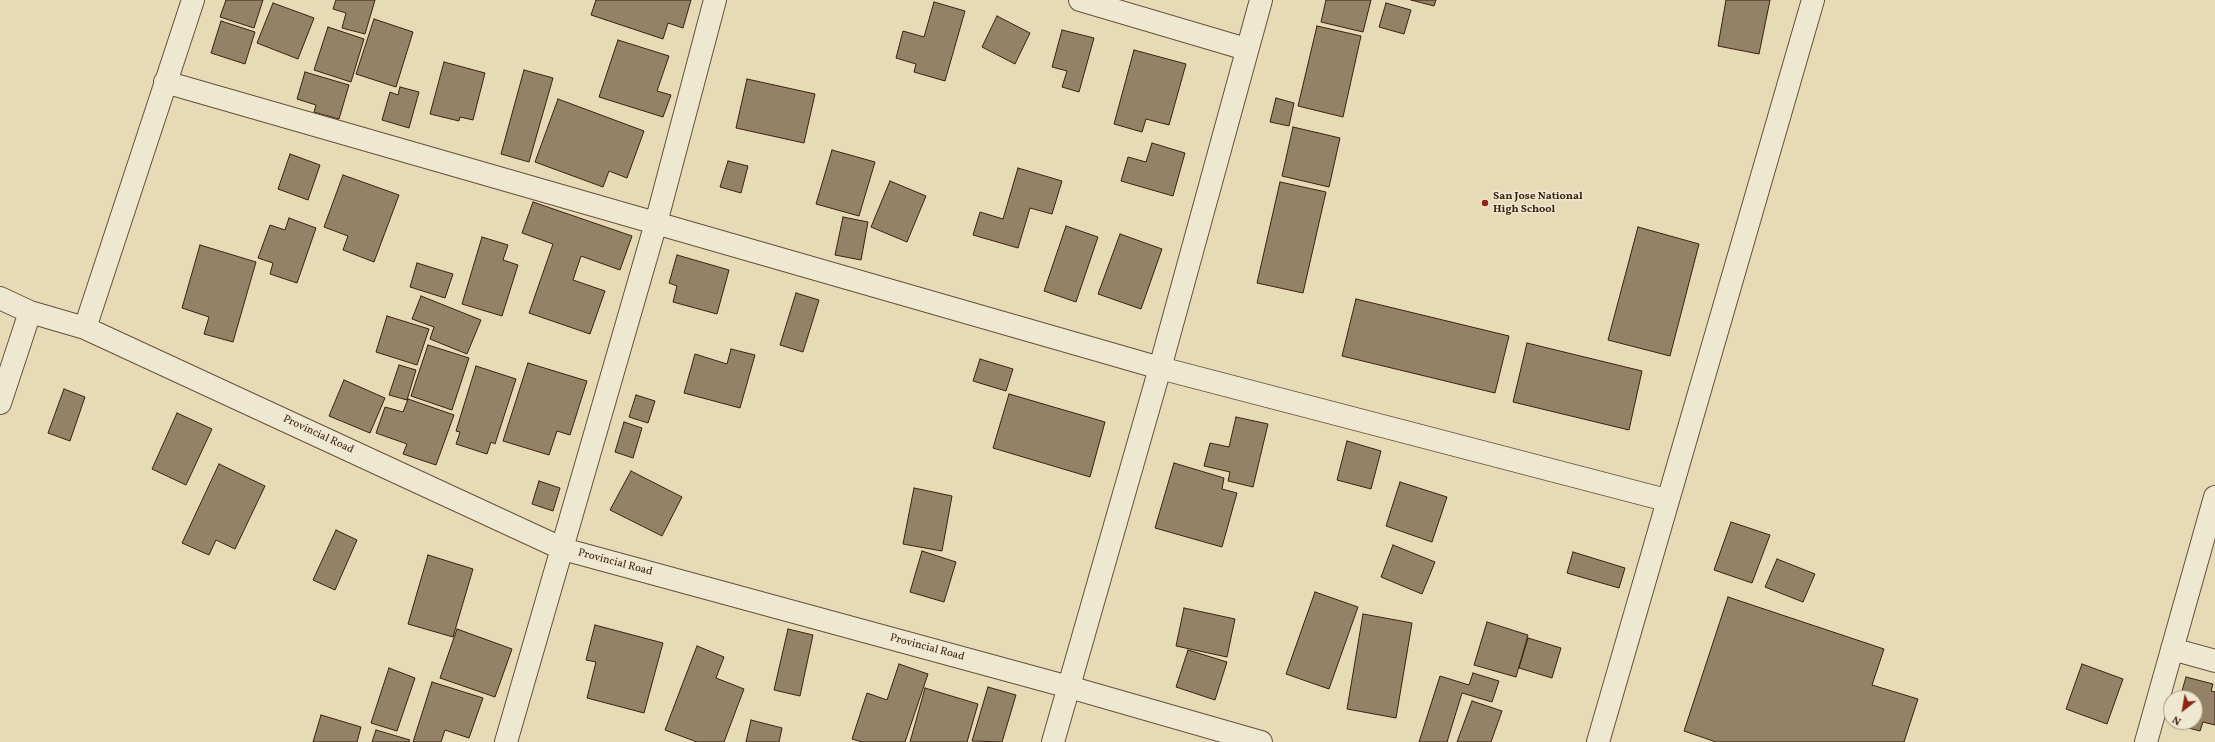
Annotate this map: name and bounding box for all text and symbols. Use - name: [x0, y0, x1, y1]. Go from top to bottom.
- place label: San Jose National High School: [1493, 190, 1583, 216]
- marker: San Jose National High School: [1480, 198, 1490, 208]
- street label: Provincial Road: [281, 413, 355, 457]
- street label: Provincial Road: [576, 547, 654, 579]
- street label: Provincial Road: [888, 632, 966, 664]
- north arrow: [2163, 690, 2203, 730]
- text: N: [2170, 711, 2184, 728]

